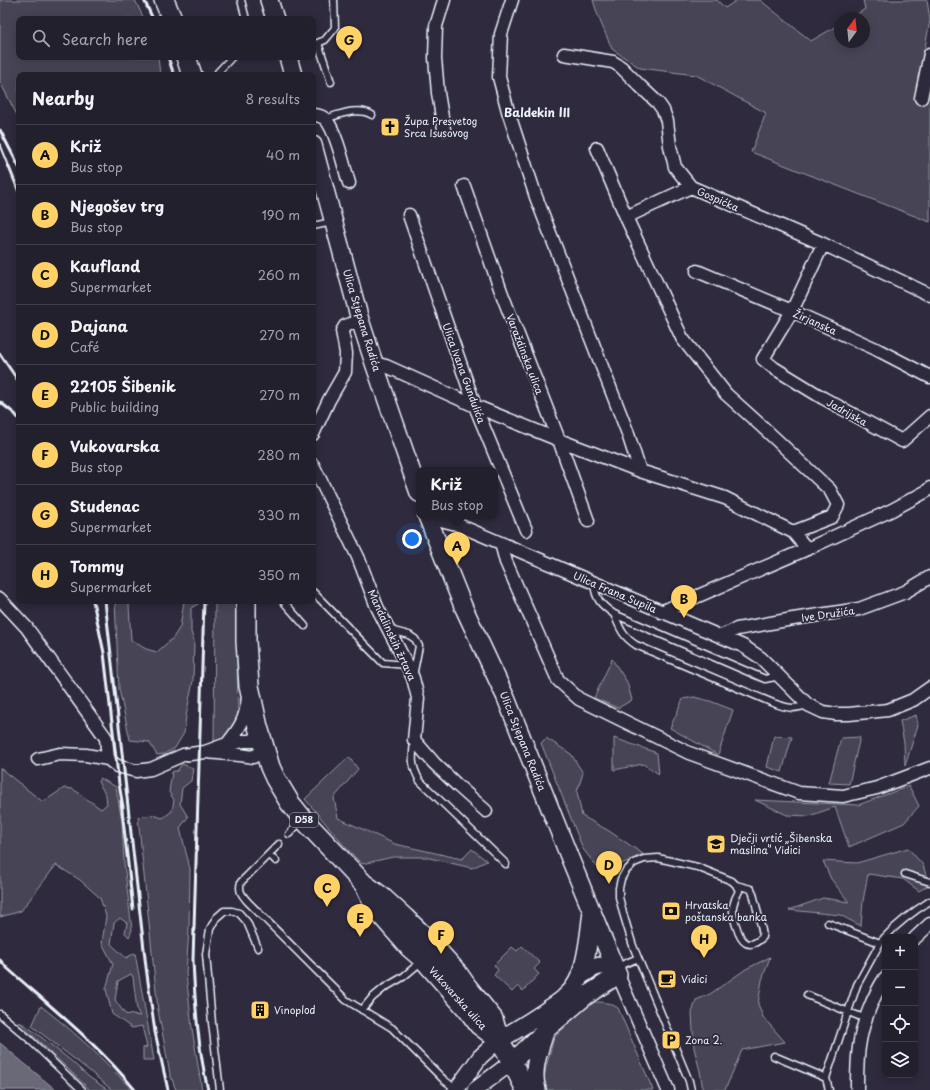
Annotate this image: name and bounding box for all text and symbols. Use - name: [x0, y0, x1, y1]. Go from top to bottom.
- north arrow: [834, 12, 870, 48]
- search box: [16, 16, 316, 60]
- pin: G: [336, 26, 362, 59]
- icon: search: [30, 27, 52, 49]
- text: Search here: [62, 27, 148, 50]
- text: Nearby: [32, 85, 94, 111]
- text: 8 results: [246, 89, 300, 108]
- district label: Baldekin III: [504, 103, 570, 121]
- place label: Župa Presvetog Srca Isusovog: [404, 113, 477, 140]
- church icon: Župa Presvetog Srca Isusovog: [379, 116, 401, 138]
- text: Križ: [70, 134, 102, 157]
- text: A: [40, 145, 50, 164]
- text: 40 m: [266, 145, 300, 164]
- text: Bus stop: [70, 157, 123, 176]
- street label: Gospićka: [695, 183, 742, 215]
- text: Njegošev trg: [70, 194, 164, 217]
- text: B: [41, 205, 49, 224]
- text: 190 m: [261, 205, 300, 224]
- text: Bus stop: [70, 217, 123, 236]
- text: Kaufland: [70, 254, 140, 277]
- text: C: [40, 265, 50, 284]
- text: 260 m: [258, 265, 300, 284]
- street label: Ulica Stjepana Radića: [340, 267, 385, 373]
- text: Supermarket: [70, 277, 152, 296]
- street label: Žirjanska: [791, 305, 840, 338]
- street label: Varaždinska ulica: [503, 311, 548, 397]
- text: Dajana: [70, 314, 128, 337]
- street label: Ulica Ivana Gundulića: [439, 320, 490, 426]
- text: D: [40, 325, 50, 344]
- text: 270 m: [259, 325, 300, 344]
- text: Café: [70, 337, 99, 356]
- text: 22105 Šibenik: [70, 374, 176, 397]
- text: E: [41, 385, 49, 404]
- text: 270 m: [259, 385, 300, 404]
- street label: Jadrijska: [824, 394, 871, 429]
- text: Public building: [70, 397, 159, 416]
- text: Vukovarska: [70, 434, 160, 457]
- text: F: [41, 445, 49, 464]
- text: 280 m: [258, 445, 300, 464]
- text: Bus stop: [70, 457, 123, 476]
- popup: [416, 467, 498, 519]
- text: Križ: [431, 472, 462, 495]
- text: Studenac: [70, 494, 140, 517]
- text: Bus stop: [431, 495, 483, 514]
- text: G: [40, 505, 50, 524]
- text: 330 m: [257, 505, 300, 524]
- text: Supermarket: [70, 517, 152, 536]
- your location: [402, 529, 422, 549]
- pin: A: [444, 532, 470, 565]
- text: Tommy: [70, 554, 124, 577]
- text: H: [40, 565, 50, 584]
- text: 350 m: [258, 565, 300, 584]
- street label: Ulica Frana Supila: [571, 567, 660, 616]
- text: Supermarket: [70, 577, 152, 596]
- pin: B: [671, 585, 697, 618]
- street label: Mandalinskih žrtava: [365, 587, 421, 684]
- street label: Ive Družića: [800, 602, 856, 625]
- street label: Ulica Stjepana Radića: [497, 689, 550, 793]
- road number: D58: [290, 813, 318, 827]
- place label: Dječji vrtić „Šibenska maslina” Vidici: [730, 830, 833, 857]
- school or university icon: Dječji vrtić „Šibenska maslina” Vidici: [705, 833, 727, 855]
- pin: D: [596, 851, 622, 884]
- pin: C: [314, 874, 340, 907]
- place label: Hrvatska poštanska banka: [685, 897, 768, 924]
- bank icon: Hrvatska poštanska banka: [660, 900, 682, 922]
- pin: E: [347, 904, 373, 937]
- pin: F: [428, 921, 454, 954]
- pin: H: [691, 925, 717, 958]
- map controls: [882, 934, 918, 1078]
- button: +: [882, 934, 918, 970]
- street label: Vukovarska ulica: [426, 963, 491, 1033]
- cafe icon: Vidici: [656, 968, 678, 990]
- button: −: [882, 970, 918, 1006]
- place label: Vidici: [681, 971, 707, 986]
- building icon: Vinoplod: [249, 999, 271, 1021]
- place label: Vinoplod: [274, 1002, 315, 1017]
- button: locate: [882, 1006, 918, 1042]
- parking icon: Zona 2.: [660, 1029, 682, 1051]
- place label: Zona 2.: [685, 1032, 722, 1047]
- button: layers: [882, 1042, 918, 1078]

